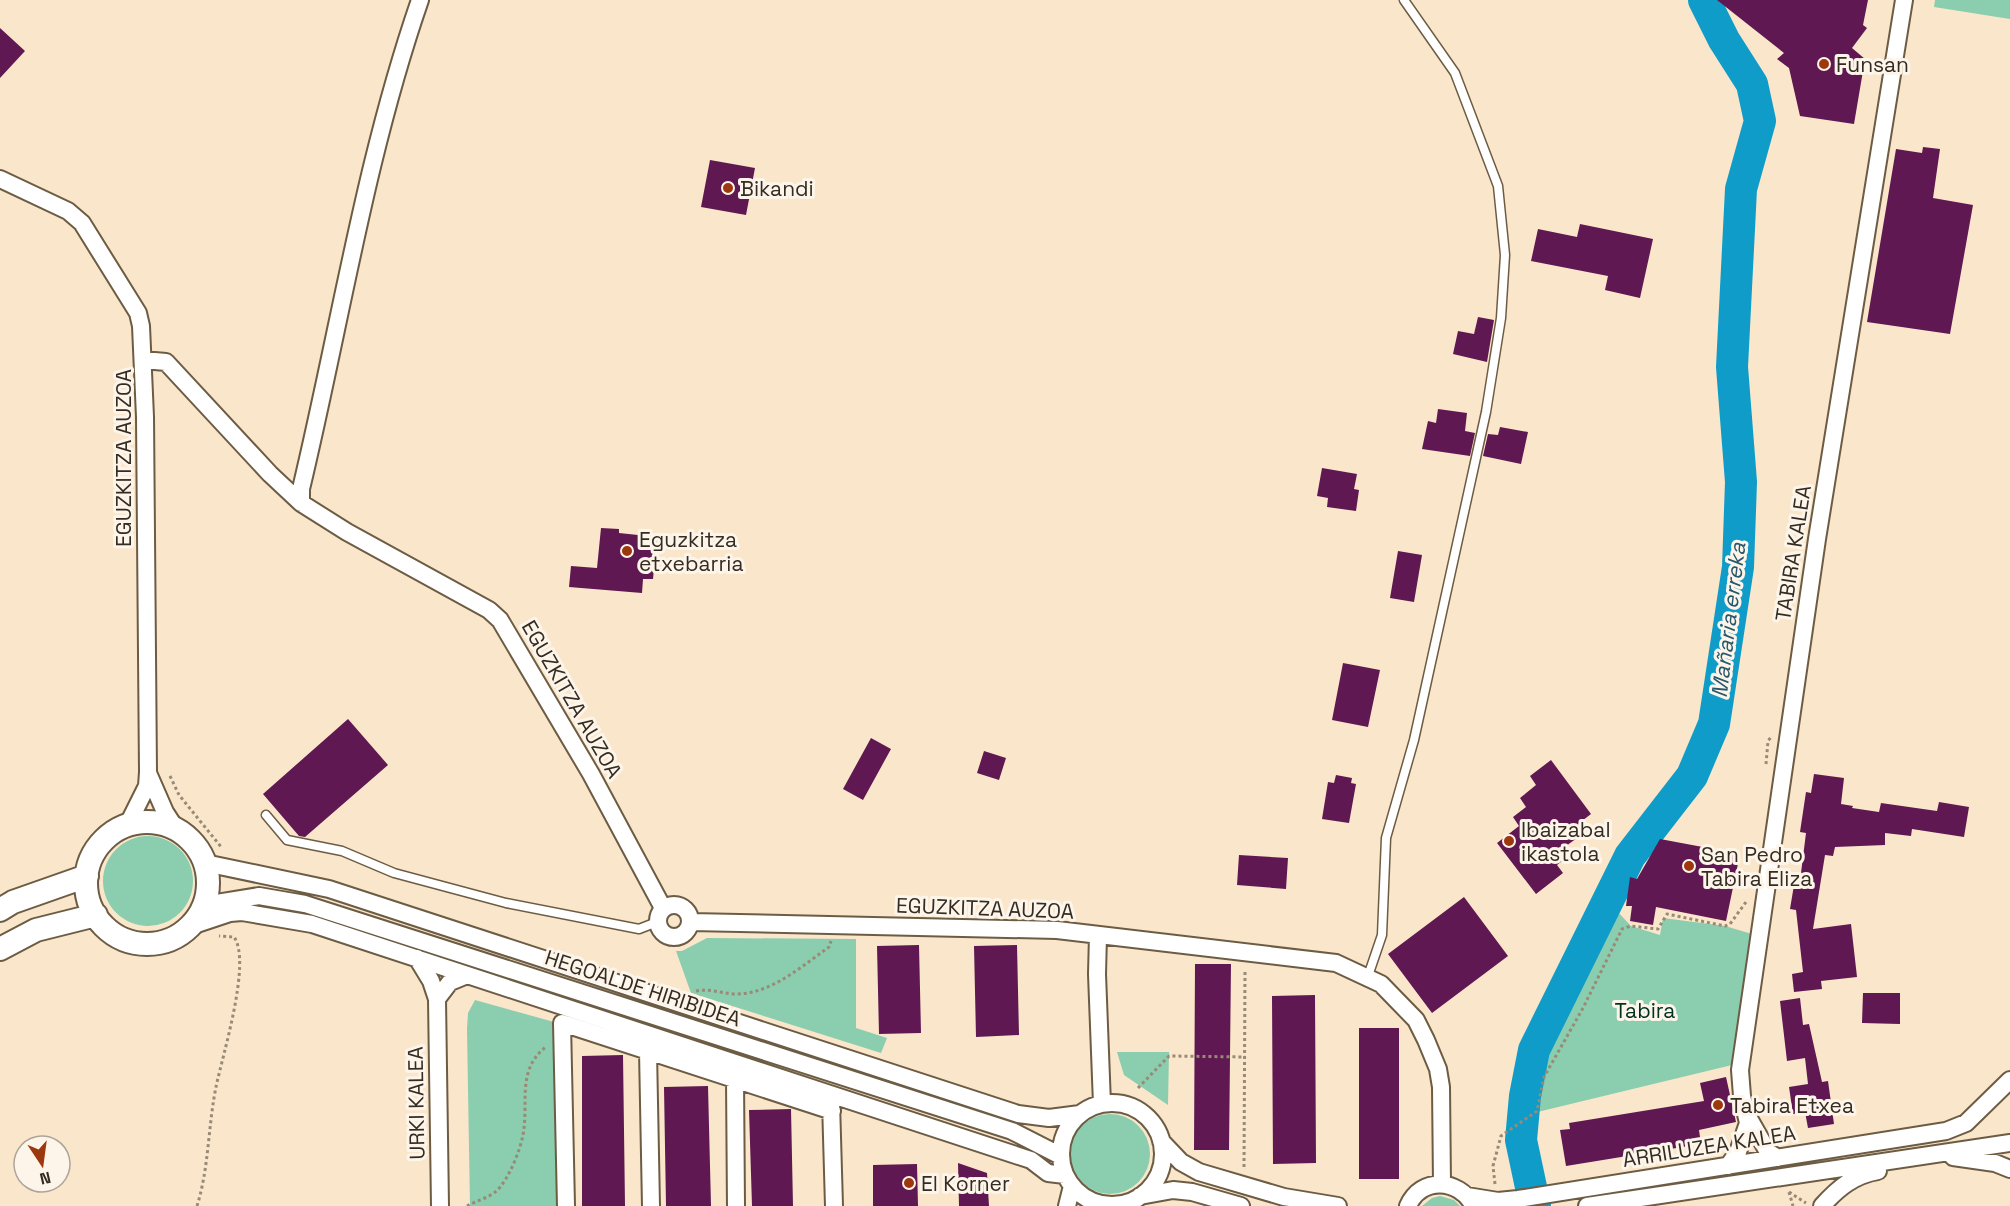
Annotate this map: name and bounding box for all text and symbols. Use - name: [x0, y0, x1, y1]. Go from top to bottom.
- place label: Funsan: [1836, 51, 1909, 78]
- marker: Funsan: [1817, 57, 1831, 71]
- place label: Bikandi: [740, 175, 814, 202]
- marker: Bikandi: [721, 181, 735, 195]
- street label: EGUZKITZA AUZOA: [110, 369, 137, 547]
- street label: TABIRA KALEA: [1769, 483, 1817, 623]
- place label: Eguzkitza etxebarria: [639, 526, 744, 577]
- water label: Mañaria erreka: [1705, 540, 1751, 699]
- marker: Eguzkitza etxebarria: [620, 544, 634, 558]
- street label: EGUZKITZA AUZOA: [516, 615, 628, 783]
- place label: Ibaizabal ikastola: [1521, 816, 1611, 867]
- marker: Ibaizabal ikastola: [1502, 834, 1516, 848]
- place label: San Pedro Tabira Eliza: [1701, 841, 1812, 892]
- marker: San Pedro Tabira Eliza: [1682, 859, 1696, 873]
- street label: EGUZKITZA AUZOA: [896, 891, 1074, 925]
- street label: HEGOALDE HIRIBIDEA: [542, 944, 744, 1032]
- park label: Tabira: [1615, 997, 1675, 1024]
- street label: URKI KALEA: [402, 1046, 430, 1160]
- place label: Tabira Etxea: [1730, 1092, 1854, 1119]
- marker: Tabira Etxea: [1711, 1098, 1725, 1112]
- street label: ARRILUZEA KALEA: [1621, 1119, 1797, 1173]
- north arrow: [12, 1134, 72, 1194]
- text: N: [38, 1167, 53, 1190]
- place label: El Korner: [921, 1170, 1010, 1197]
- marker: El Korner: [902, 1176, 916, 1190]

